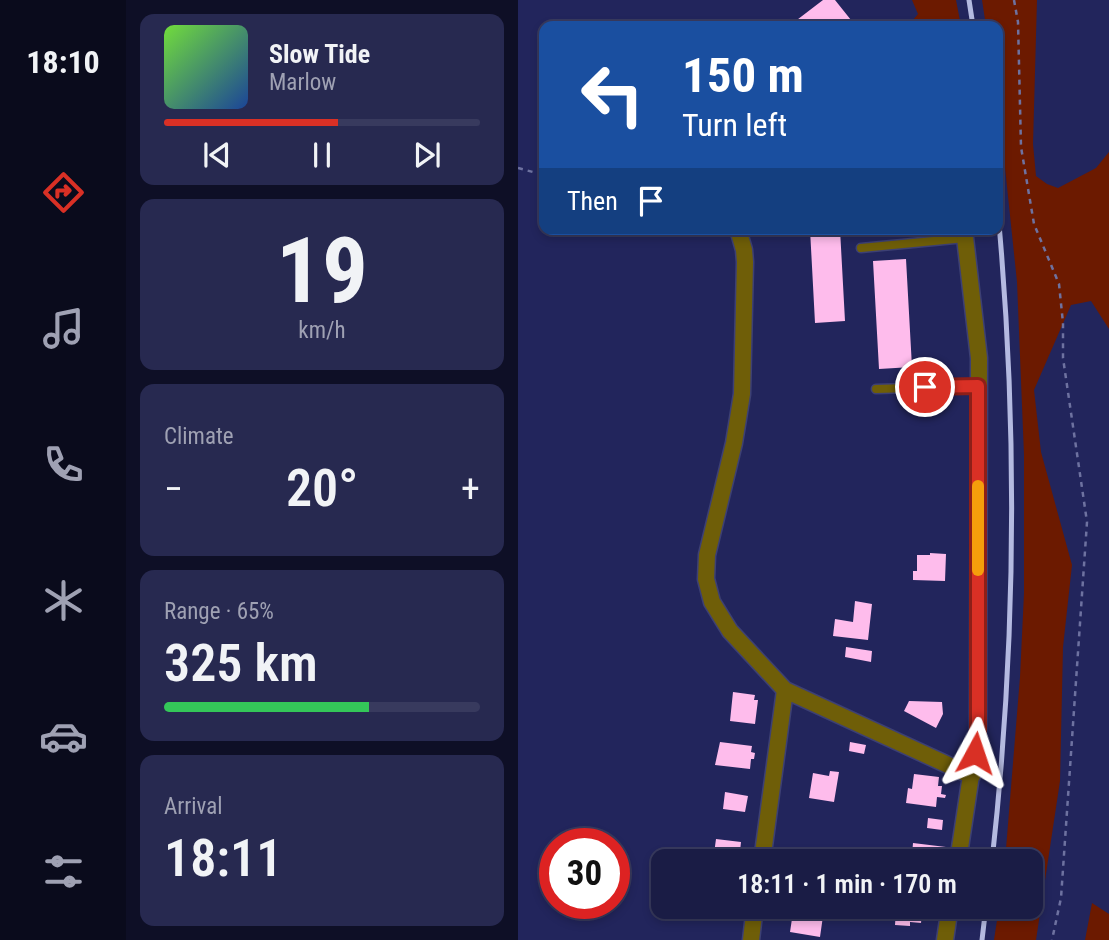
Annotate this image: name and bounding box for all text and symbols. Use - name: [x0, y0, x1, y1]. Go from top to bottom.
- text: Slow Tide: [269, 39, 370, 69]
- text: 18:10: [26, 43, 100, 81]
- text: 150 m: [682, 47, 804, 104]
- icon: left: [567, 49, 658, 140]
- text: Marlow: [269, 69, 336, 96]
- text: Turn left: [682, 106, 787, 144]
- icon: previous: [198, 136, 236, 174]
- icon: pause: [303, 136, 341, 174]
- icon: next: [408, 136, 446, 174]
- icon: directions: [39, 168, 88, 217]
- icon: arrive: [632, 182, 670, 220]
- text: Then: [567, 186, 618, 216]
- text: 19: [276, 218, 368, 324]
- icon: music: [39, 304, 88, 353]
- text: km/h: [298, 317, 346, 344]
- pin: [895, 357, 955, 417]
- icon: arrive: [906, 368, 944, 406]
- text: Climate: [164, 423, 234, 450]
- icon: phone: [39, 440, 88, 489]
- text: 20°: [286, 458, 358, 519]
- text: −: [164, 467, 183, 511]
- text: +: [461, 467, 480, 511]
- icon: climate: [39, 576, 88, 625]
- text: Range · 65%: [164, 598, 274, 625]
- text: 325 km: [164, 633, 318, 694]
- icon: car: [39, 712, 88, 761]
- position arrow: [938, 716, 1012, 790]
- text: Arrival: [164, 793, 223, 820]
- text: 18:11: [164, 828, 282, 889]
- speed limit sign: 30: [539, 828, 630, 919]
- icon: filters: [39, 847, 88, 896]
- text: 18:11 · 1 min · 170 m: [737, 869, 957, 899]

